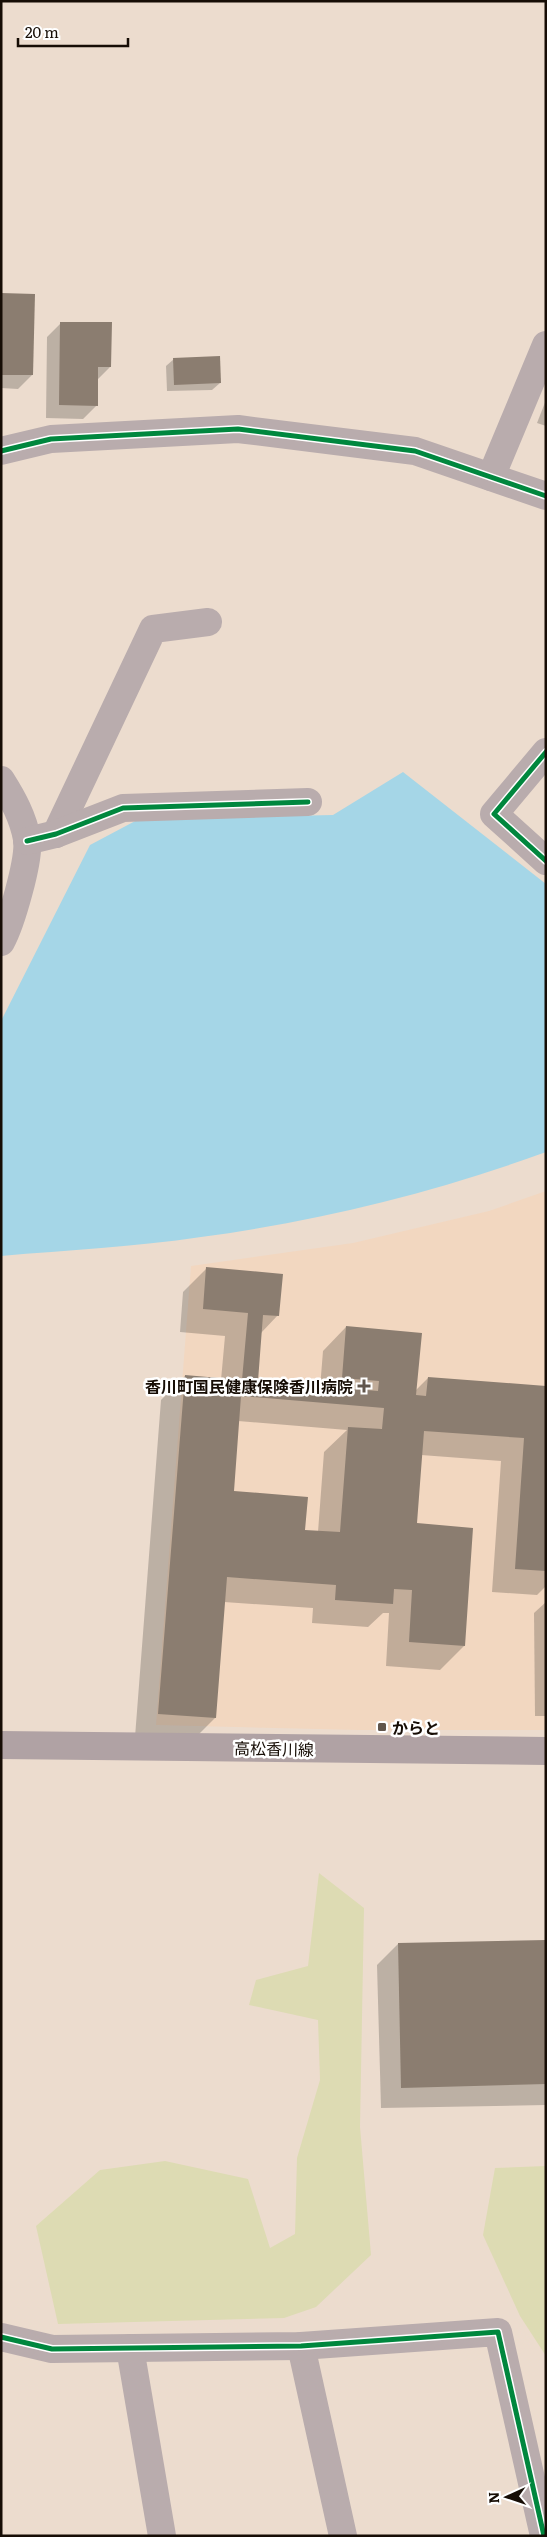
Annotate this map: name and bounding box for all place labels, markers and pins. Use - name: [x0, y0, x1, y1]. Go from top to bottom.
- place label: 香川町国民健康保険香川病院: [145, 1374, 353, 1398]
- marker: 香川町国民健康保険香川病院: [357, 1379, 371, 1393]
- place label: からと: [392, 1715, 440, 1739]
- marker: からと: [376, 1721, 388, 1733]

